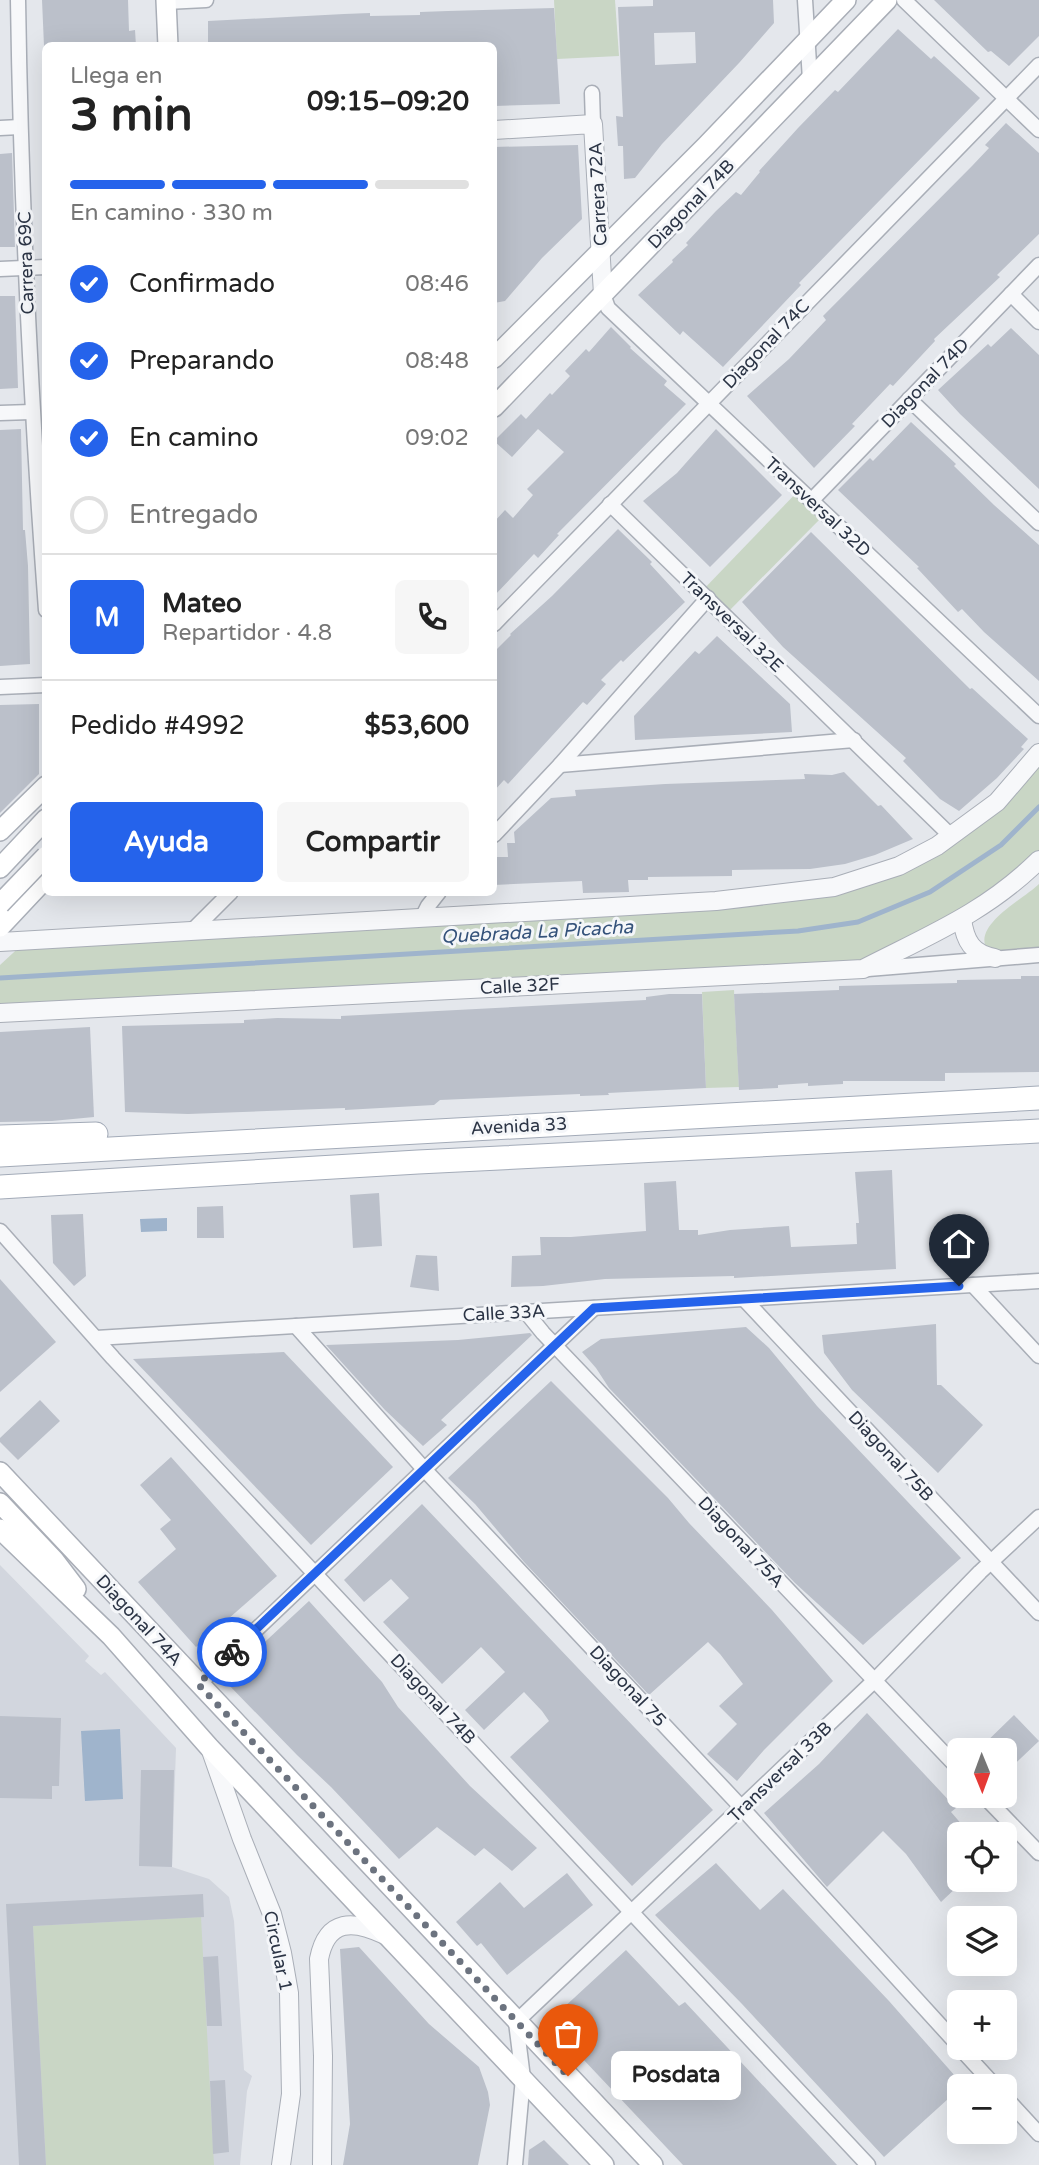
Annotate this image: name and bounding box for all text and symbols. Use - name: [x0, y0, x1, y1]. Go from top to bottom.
- text: Llega en: [70, 62, 162, 90]
- text: 09:15–09:20: [307, 86, 469, 117]
- text: 3 min: [70, 88, 193, 143]
- street label: Carrera 72A: [584, 141, 612, 247]
- street label: Diagonal 74B: [643, 155, 739, 253]
- text: En camino · 330 m: [70, 199, 273, 227]
- street label: Carrera 69C: [13, 211, 39, 315]
- icon: check: [70, 265, 108, 303]
- text: Confirmado: [129, 268, 275, 299]
- text: 08:46: [405, 270, 469, 298]
- street label: Diagonal 74C: [718, 295, 814, 393]
- street label: Diagonal 74D: [877, 333, 973, 433]
- icon: check: [70, 342, 108, 380]
- text: Preparando: [129, 345, 274, 376]
- text: 08:48: [405, 347, 469, 375]
- icon: check: [70, 419, 108, 457]
- text: En camino: [129, 422, 258, 453]
- text: 09:02: [405, 424, 469, 452]
- street label: Transversal 32D: [760, 452, 876, 562]
- text: Entregado: [129, 499, 258, 530]
- street label: Transversal 32E: [676, 567, 788, 677]
- button: phone: [395, 580, 469, 654]
- text: Mateo: [162, 588, 242, 619]
- text: M: [94, 602, 120, 633]
- text: Repartidor · 4.8: [162, 619, 332, 647]
- text: Pedido #4992: [70, 710, 245, 741]
- text: $53,600: [365, 710, 469, 741]
- button: Ayuda: [70, 802, 263, 882]
- button: Compartir: [277, 802, 469, 882]
- water label: Quebrada La Picacha: [440, 916, 635, 948]
- street label: Calle 32F: [479, 973, 561, 999]
- street label: Avenida 33: [470, 1112, 568, 1140]
- pin: [929, 1214, 989, 1286]
- icon: home: [940, 1225, 978, 1263]
- street label: Calle 33A: [462, 1300, 546, 1326]
- street label: Diagonal 75B: [844, 1406, 938, 1506]
- street label: Diagonal 75A: [693, 1492, 789, 1592]
- street label: Diagonal 74A: [91, 1570, 187, 1670]
- courier: [197, 1617, 267, 1687]
- icon: bike: [213, 1633, 251, 1671]
- street label: Diagonal 75: [585, 1641, 671, 1731]
- street label: Diagonal 74B: [386, 1649, 480, 1749]
- street label: Transversal 33B: [723, 1717, 837, 1827]
- north arrow: [947, 1738, 1017, 1808]
- map controls: [947, 1738, 1017, 2144]
- button: locate: [947, 1822, 1017, 1892]
- button: layers: [947, 1906, 1017, 1976]
- street label: Circular 1: [259, 1909, 297, 1993]
- button: +: [947, 1990, 1017, 2060]
- pin: [538, 2004, 598, 2076]
- icon: bag: [549, 2015, 587, 2053]
- callout: Posdata: [610, 2052, 740, 2100]
- text: Posdata: [631, 2061, 721, 2089]
- button: −: [947, 2074, 1017, 2144]

